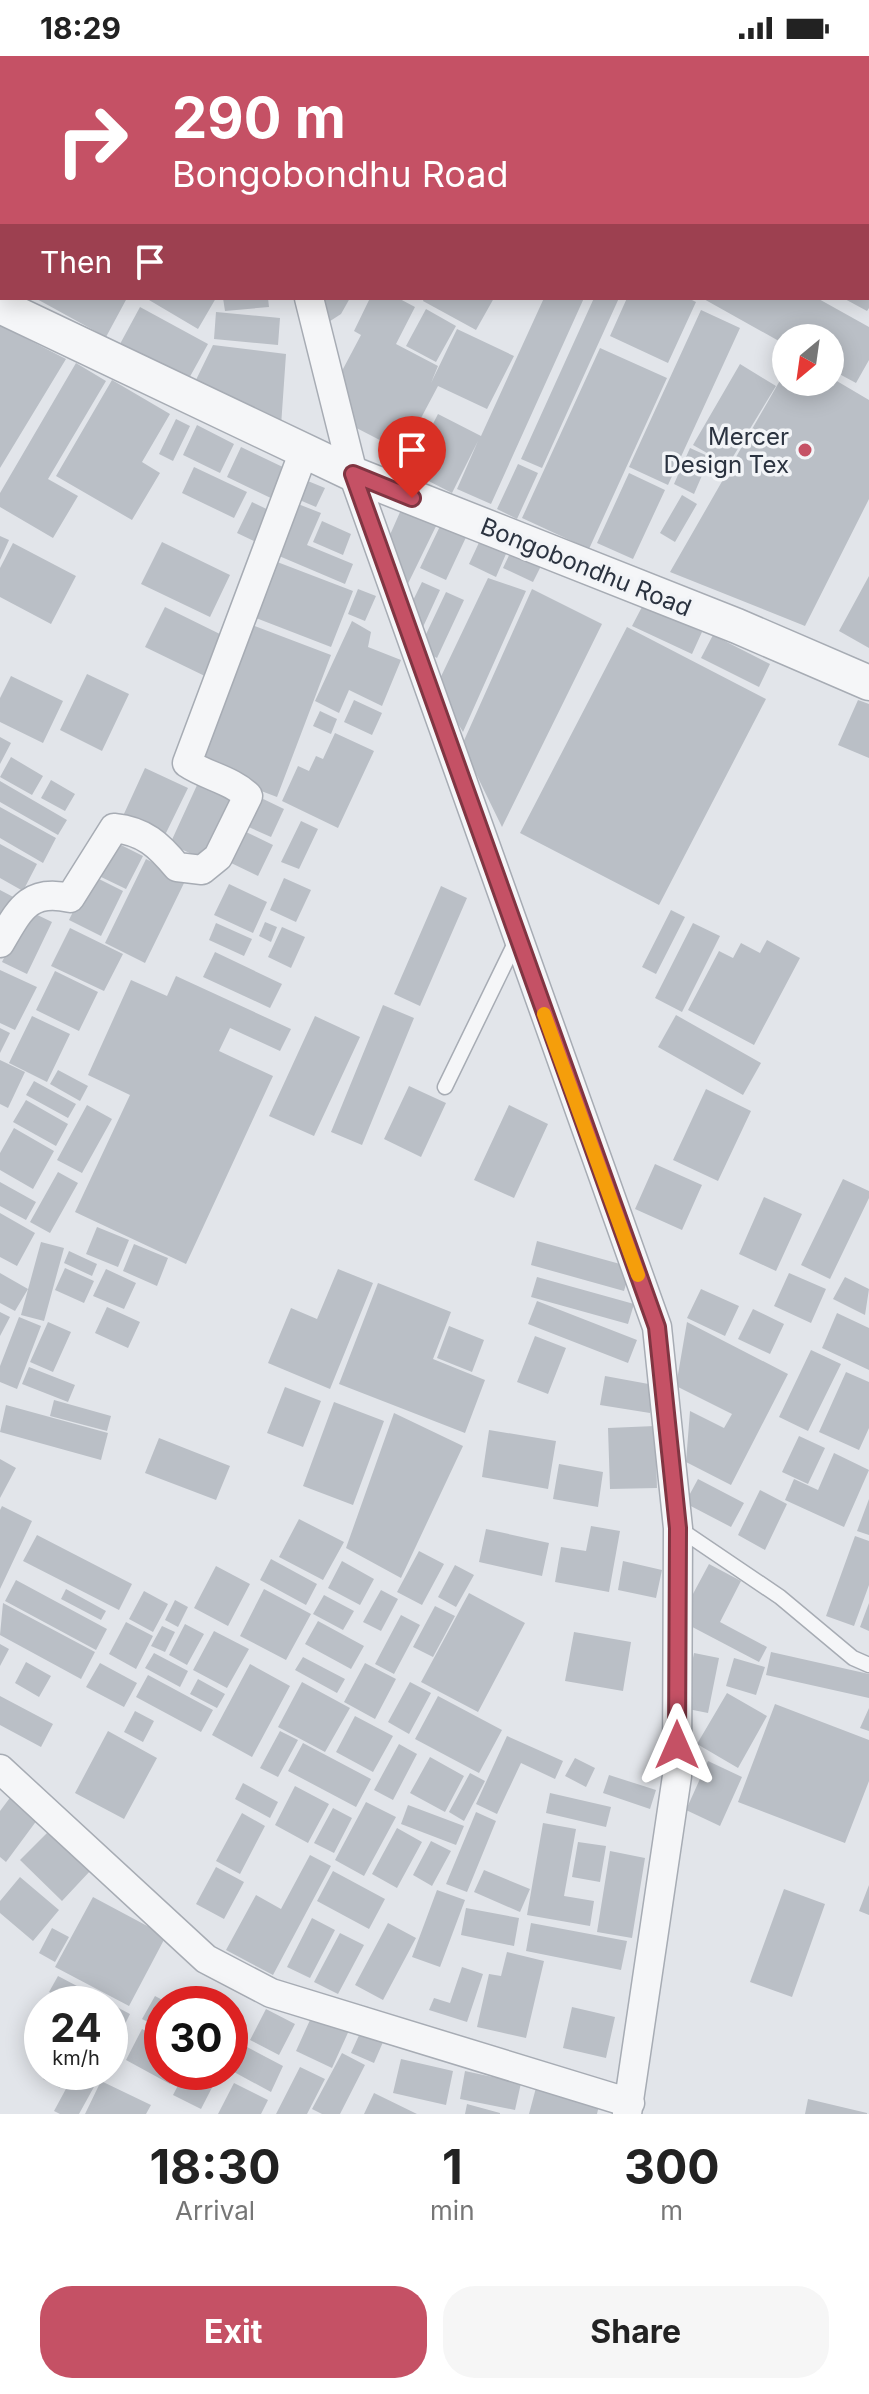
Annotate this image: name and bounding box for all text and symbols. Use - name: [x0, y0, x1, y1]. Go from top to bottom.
- text: 18:29: [40, 10, 121, 46]
- text: 290 m: [172, 84, 346, 152]
- icon: right: [40, 88, 144, 192]
- text: Bongobondhu Road: [172, 152, 509, 196]
- icon: arrive: [128, 240, 172, 284]
- text: Then: [40, 244, 112, 280]
- north arrow: [772, 324, 844, 396]
- map controls: [772, 324, 844, 396]
- pin: [378, 416, 446, 498]
- place label: Mercer Design Tex: [663, 422, 789, 479]
- icon: arrive: [390, 428, 434, 472]
- marker: Mercer Design Tex: [796, 441, 814, 459]
- street label: Bongobondhu Road: [477, 512, 695, 622]
- position arrow: [635, 1703, 719, 1787]
- speed limit sign: 30: [144, 1986, 248, 2090]
- text: 24: [50, 2003, 102, 2052]
- text: km/h: [52, 2046, 100, 2070]
- text: 18:30: [149, 2137, 281, 2196]
- text: 1: [442, 2137, 463, 2196]
- text: 300: [624, 2137, 720, 2196]
- text: Arrival: [175, 2195, 255, 2226]
- text: min: [430, 2195, 475, 2226]
- text: m: [660, 2195, 683, 2226]
- button: Exit: [40, 2286, 427, 2378]
- button: Share: [443, 2286, 829, 2378]

